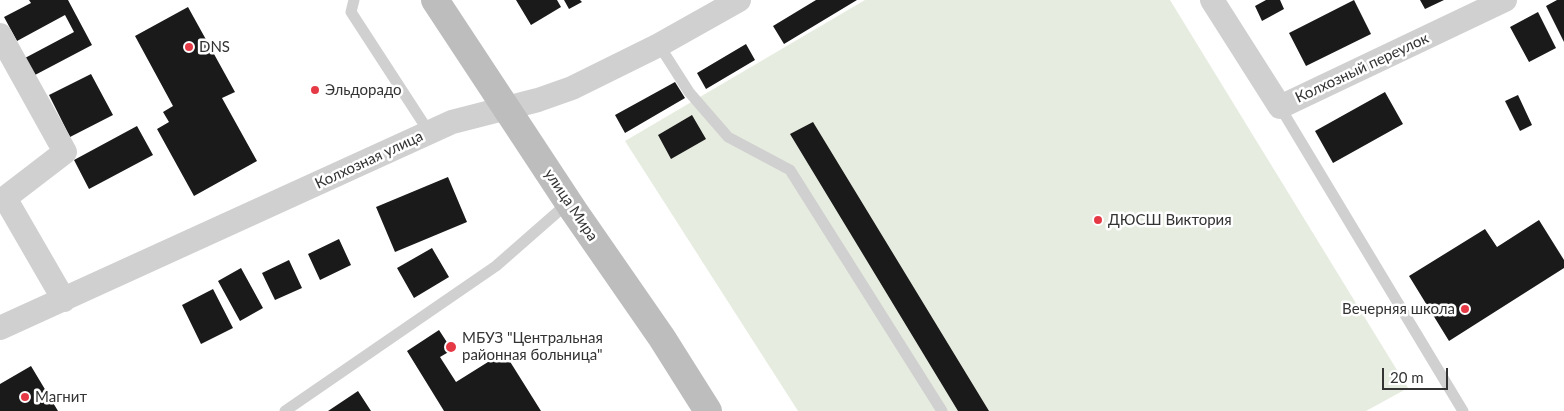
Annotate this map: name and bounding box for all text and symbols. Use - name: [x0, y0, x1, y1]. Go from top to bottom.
- street label: Колхозный переулок: [1292, 29, 1432, 107]
- place label: DNS: [199, 38, 230, 56]
- marker: DNS: [183, 41, 195, 53]
- place label: Эльдорадо: [325, 81, 402, 99]
- marker: Эльдорадо: [309, 84, 321, 96]
- street label: Колхозная улица: [312, 127, 426, 193]
- street label: улица Мира: [540, 166, 602, 244]
- place label: ДЮСШ Виктория: [1108, 211, 1232, 229]
- marker: ДЮСШ Виктория: [1092, 214, 1104, 226]
- place label: Вечерняя школа: [1342, 300, 1455, 318]
- marker: Вечерняя школа: [1459, 303, 1471, 315]
- place label: МБУЗ "Центральная районная больница": [462, 329, 603, 364]
- marker: МБУЗ "Центральная районная больница": [444, 340, 458, 354]
- scale bar: [1384, 358, 1450, 390]
- text: 20 m: [1390, 368, 1424, 386]
- place label: Магнит: [35, 388, 87, 406]
- marker: Магнит: [19, 391, 31, 403]

